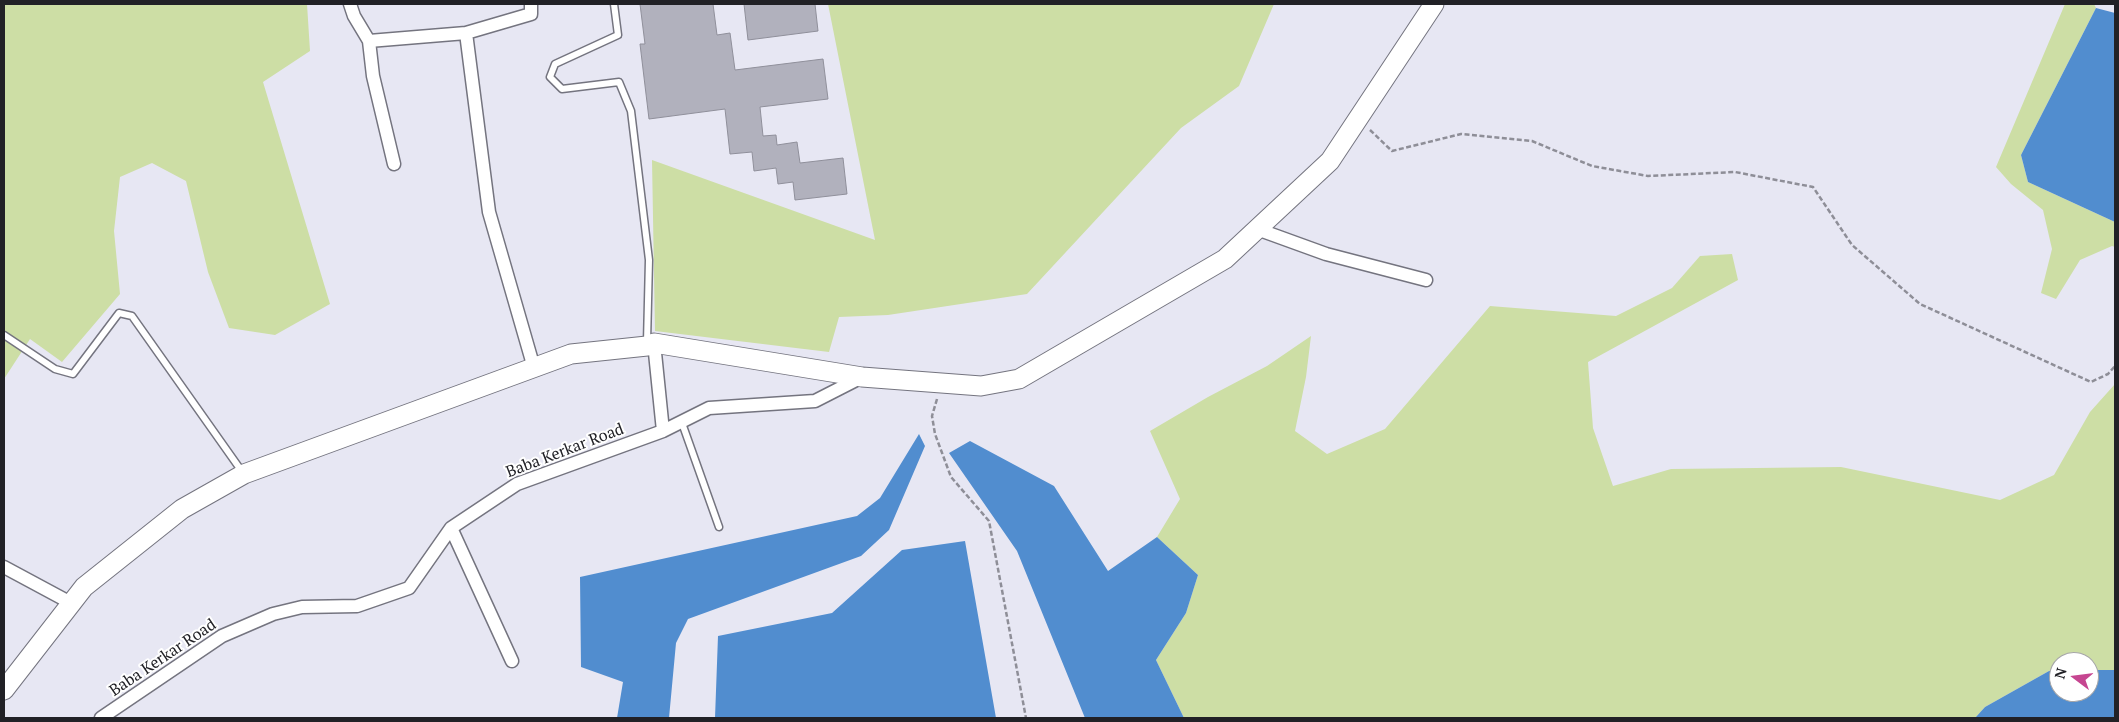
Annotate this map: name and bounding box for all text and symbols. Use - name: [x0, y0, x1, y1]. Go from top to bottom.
- street label: Baba Kerkar Road: [503, 420, 627, 482]
- street label: Baba Kerkar Road: [106, 615, 220, 701]
- north arrow: [2049, 652, 2099, 702]
- text: N: [2049, 666, 2071, 681]

